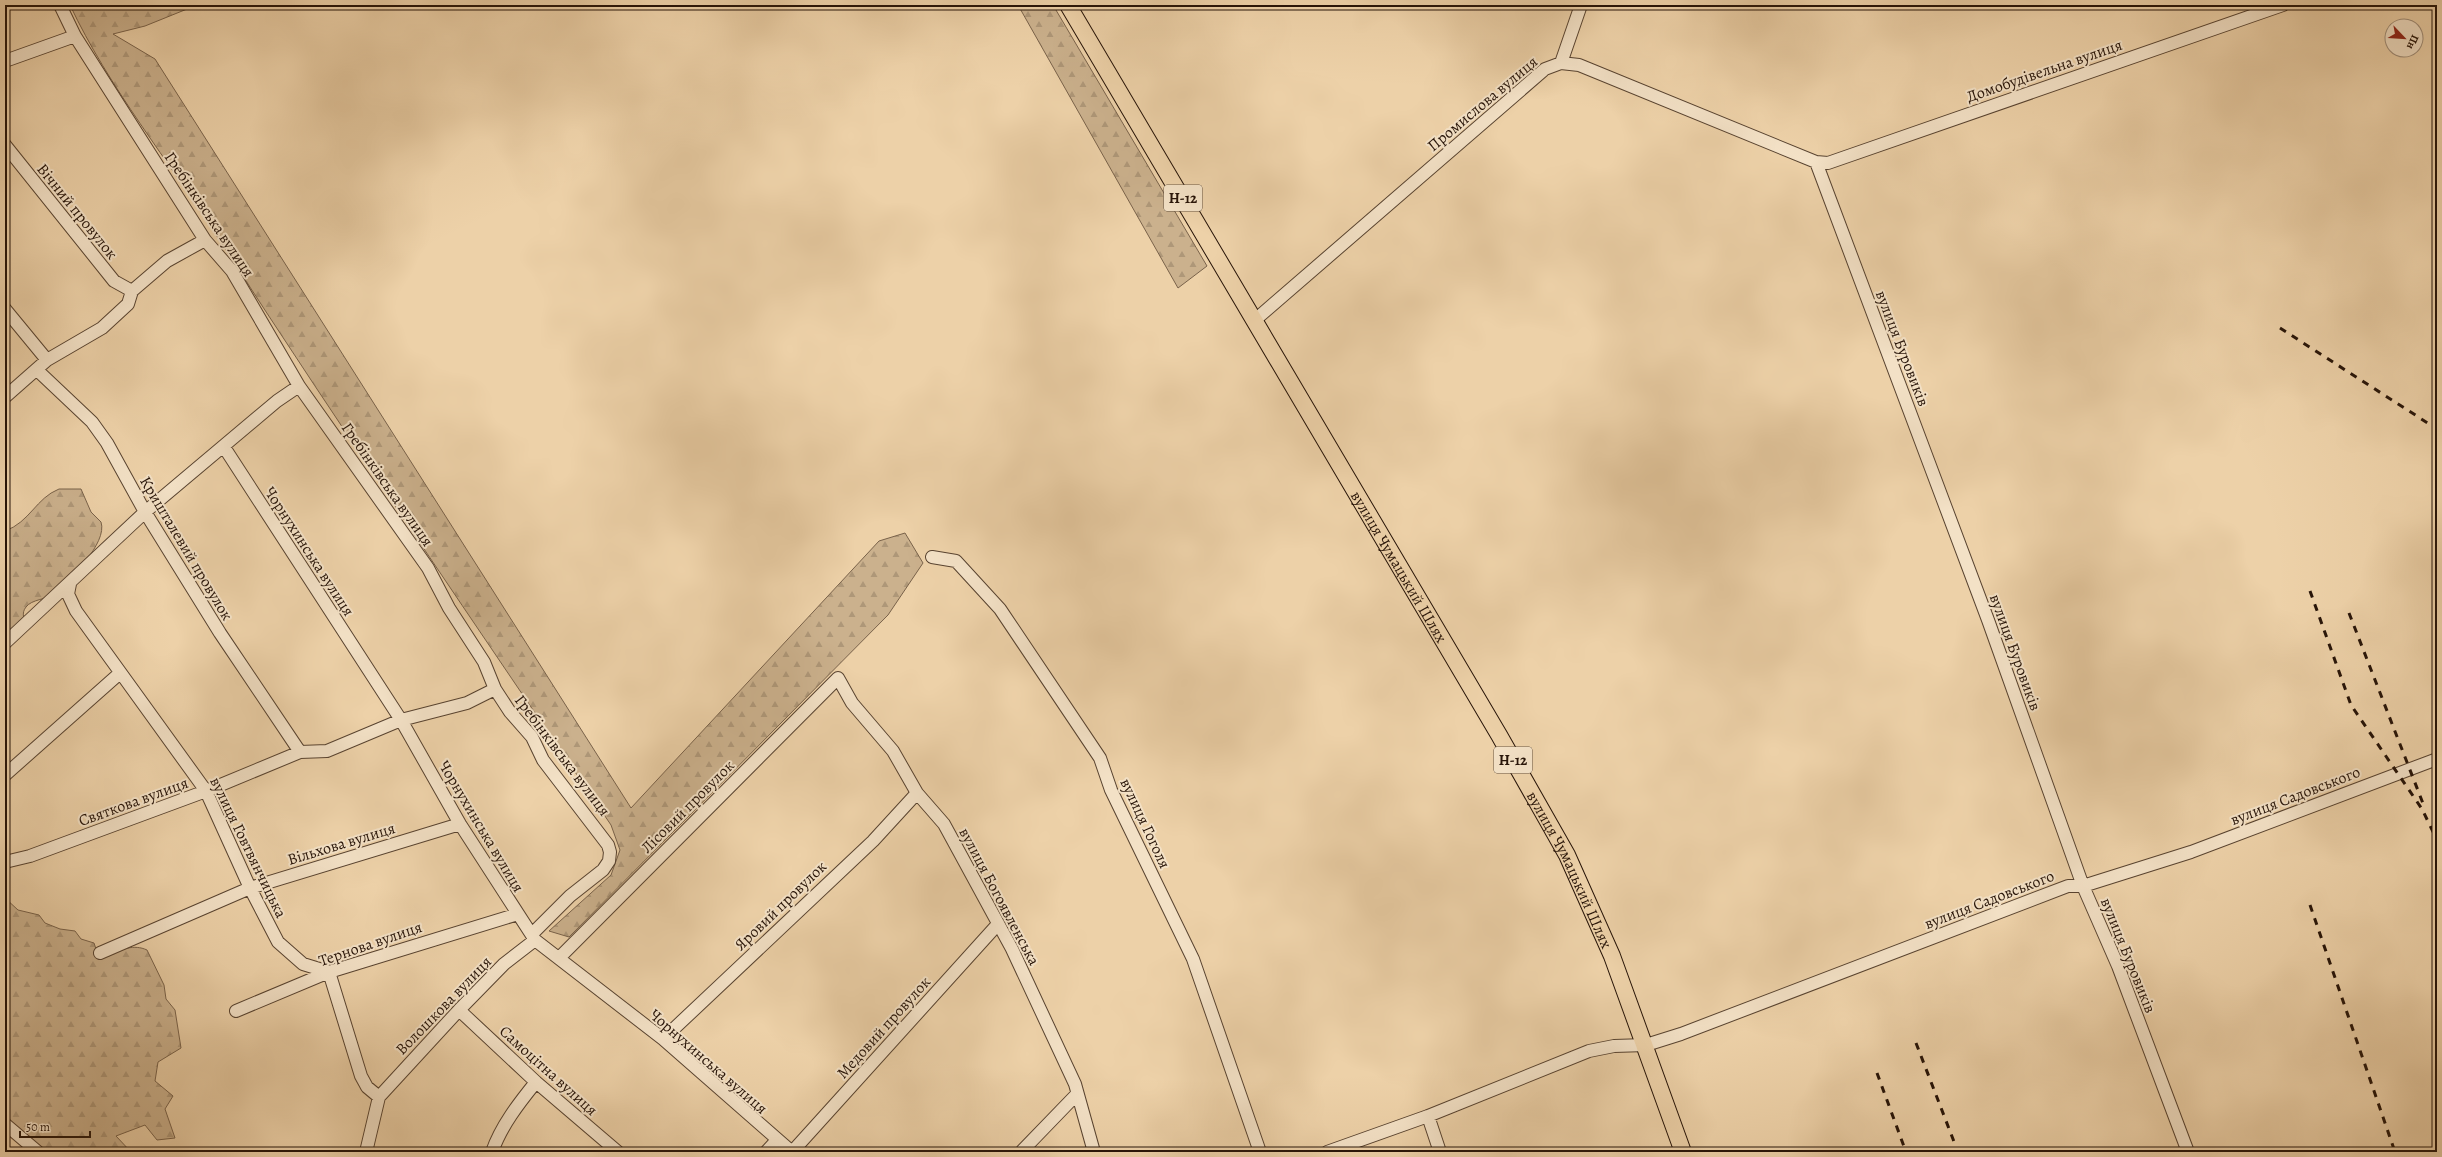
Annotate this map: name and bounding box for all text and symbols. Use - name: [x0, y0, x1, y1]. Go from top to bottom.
- north arrow: [2384, 18, 2424, 58]
- text: Пн: [2403, 32, 2422, 52]
- street label: Домобудівельна вулиця: [1963, 34, 2125, 108]
- street label: Промислова вулиця: [1423, 51, 1543, 157]
- street label: Гребінківська вулиця: [159, 148, 259, 282]
- street label: Вічний провулок: [32, 159, 123, 264]
- road number: Н-12: [1164, 185, 1202, 211]
- street label: вулиця Буровиків: [1870, 287, 1934, 410]
- street label: Гребінківська вулиця: [336, 418, 438, 551]
- street label: Кришталевий провулок: [134, 472, 238, 625]
- street label: Чорнухинська вулиця: [259, 483, 359, 621]
- street label: вулиця Чумацький Шлях: [1345, 487, 1452, 647]
- street label: вулиця Буровиків: [1984, 591, 2046, 714]
- street label: Гребінківська вулиця: [509, 690, 615, 821]
- road number: Н-12: [1494, 747, 1532, 773]
- street label: Лісовий провулок: [636, 755, 739, 858]
- street label: Чорнухинська вулиця: [433, 757, 529, 897]
- street label: вулиця Садовського: [2227, 761, 2364, 831]
- street label: Святкова вулиця: [75, 772, 191, 832]
- street label: вулиця Говтвянчицька: [204, 773, 292, 922]
- street label: вулиця Гоголя: [1115, 775, 1176, 872]
- street label: вулиця Чумацький Шлях: [1521, 787, 1617, 952]
- street label: Вільхова вулиця: [285, 817, 398, 871]
- street label: вулиця Богоявленська: [953, 824, 1045, 970]
- street label: Яровий провулок: [730, 856, 832, 956]
- street label: вулиця Садовського: [1921, 865, 2058, 935]
- street label: вулиця Буровиків: [2095, 894, 2161, 1016]
- street label: Тернова вулиця: [316, 916, 425, 972]
- street label: Волошкова вулиця: [391, 951, 497, 1060]
- street label: Медовий провулок: [832, 972, 936, 1084]
- street label: Чорнухинська вулиця: [644, 1004, 772, 1119]
- street label: Самоцітна вулиця: [494, 1021, 602, 1121]
- scale bar: [20, 1113, 90, 1139]
- text: 50 m: [26, 1119, 50, 1135]

